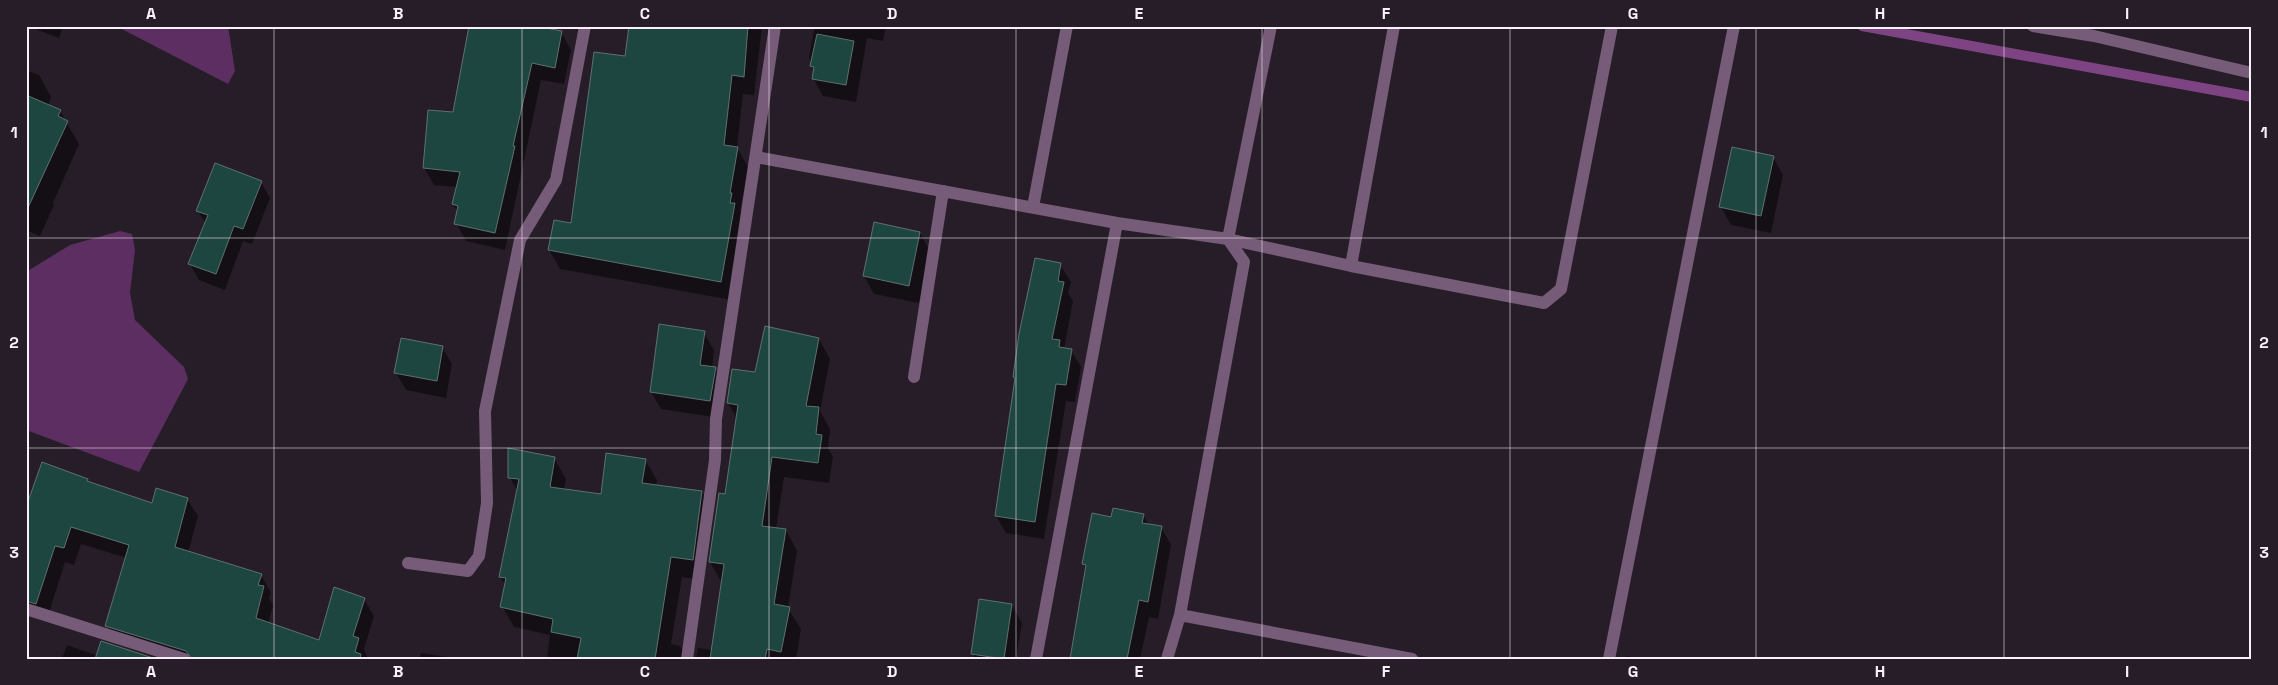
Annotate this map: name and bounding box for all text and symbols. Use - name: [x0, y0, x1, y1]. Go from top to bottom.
- text: A: [146, 3, 156, 24]
- text: B: [393, 3, 403, 24]
- text: C: [640, 3, 650, 24]
- text: D: [887, 3, 897, 24]
- text: E: [1135, 3, 1144, 24]
- text: F: [1382, 3, 1391, 24]
- text: G: [1628, 3, 1638, 24]
- text: H: [1875, 3, 1885, 24]
- text: I: [2125, 3, 2129, 24]
- text: 1: [10, 122, 18, 143]
- text: 1: [2260, 122, 2268, 143]
- text: 2: [9, 332, 19, 353]
- text: 2: [2259, 332, 2269, 353]
- text: 3: [9, 542, 19, 563]
- text: 3: [2259, 542, 2269, 563]
- text: A: [146, 661, 156, 682]
- text: B: [393, 661, 403, 682]
- text: C: [640, 661, 650, 682]
- text: D: [887, 661, 897, 682]
- text: E: [1135, 661, 1144, 682]
- text: F: [1382, 661, 1391, 682]
- text: G: [1628, 661, 1638, 682]
- text: H: [1875, 661, 1885, 682]
- text: I: [2125, 661, 2129, 682]

